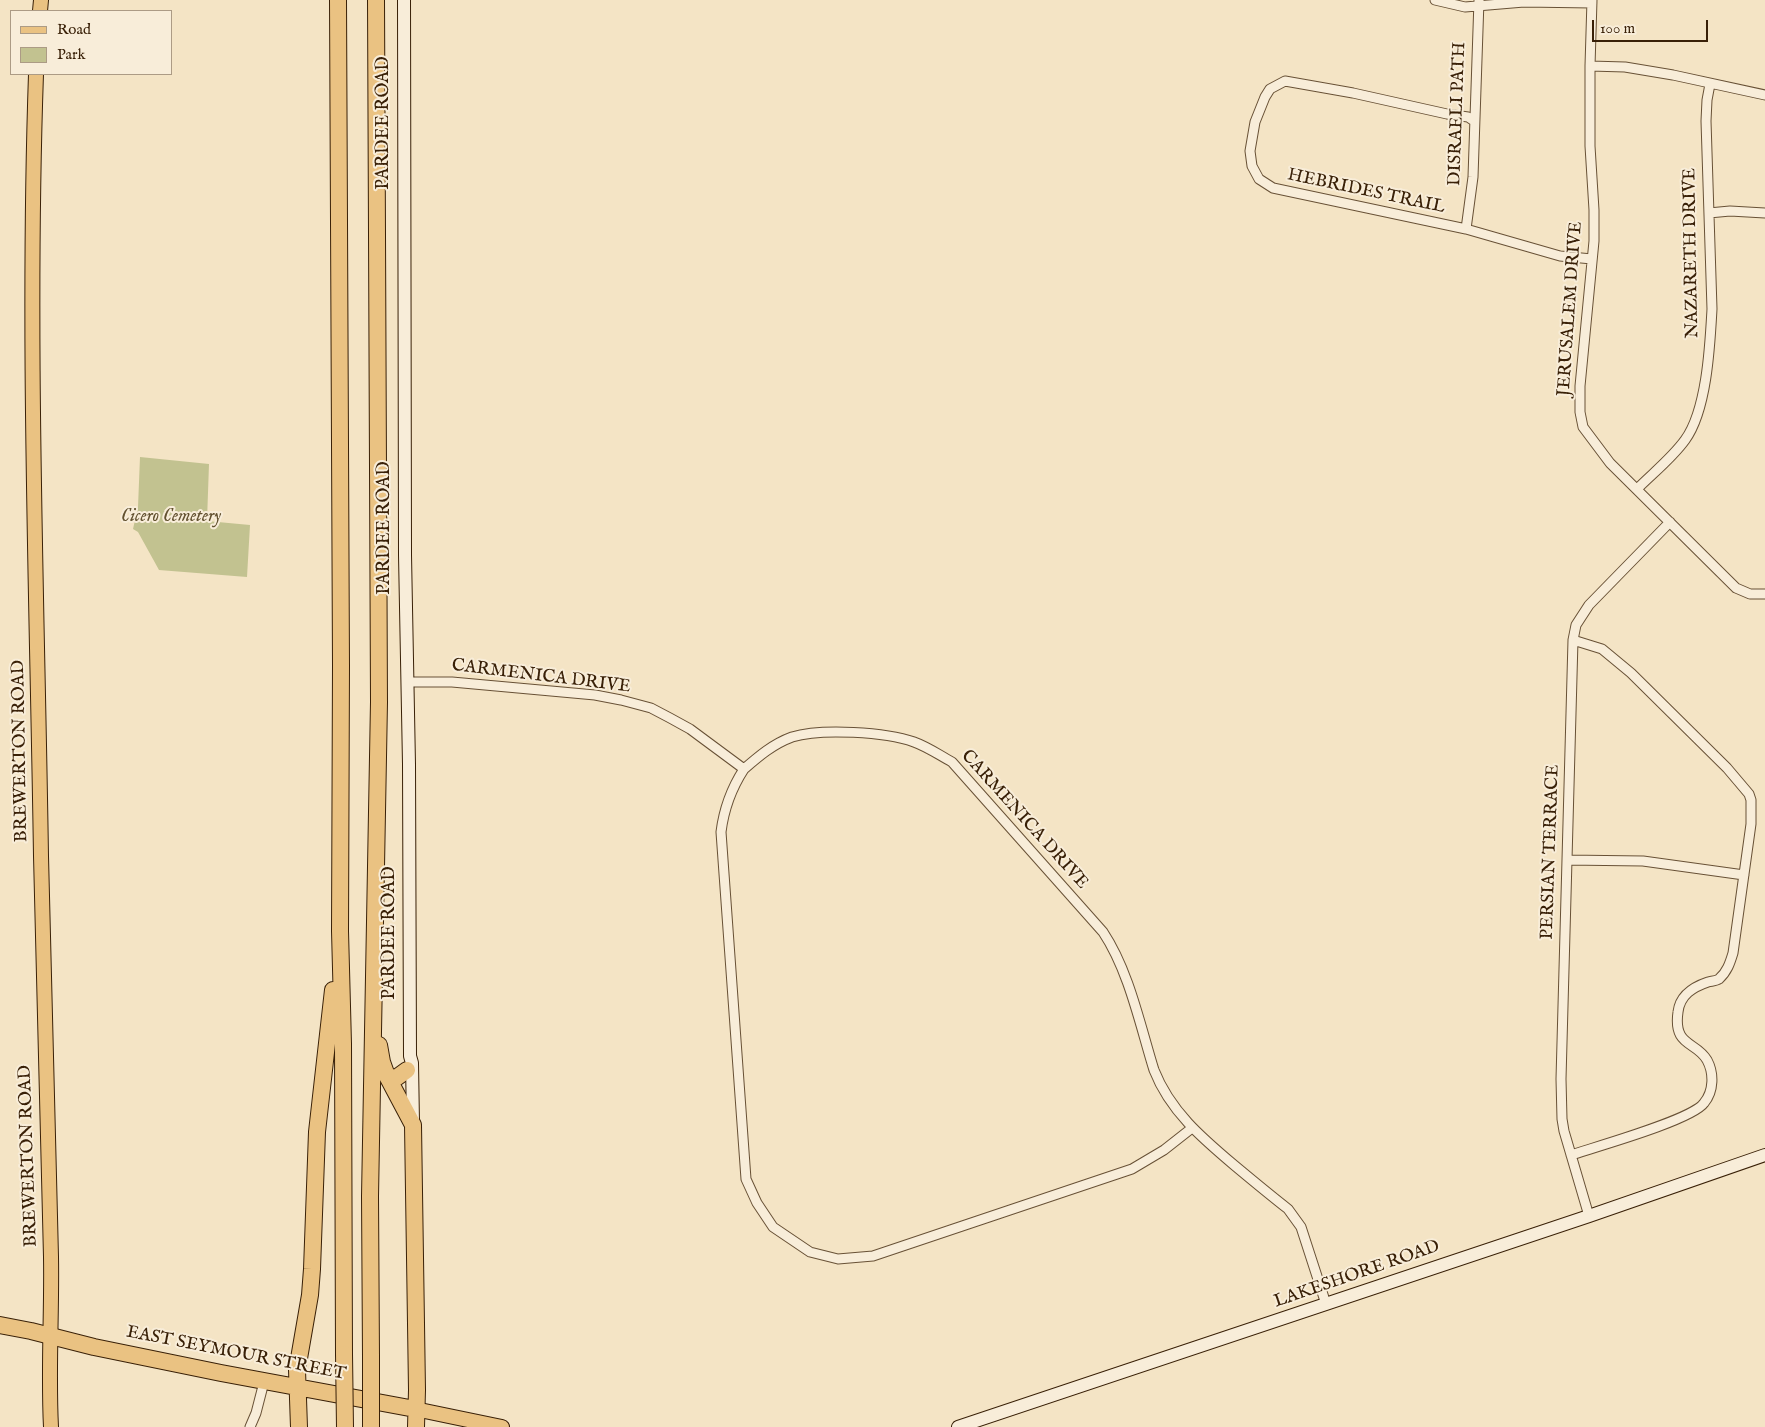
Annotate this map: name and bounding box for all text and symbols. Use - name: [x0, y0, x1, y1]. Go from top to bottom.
- legend: [10, 10, 172, 75]
- scale bar: [1595, 10, 1711, 42]
- text: 100 m: [1600, 19, 1635, 38]
- text: Road: [57, 20, 91, 39]
- street label: DISRAELI PATH: [1445, 42, 1471, 186]
- text: Park: [57, 45, 86, 64]
- street label: PARDEE ROAD: [373, 56, 395, 190]
- street label: HEBRIDES TRAIL: [1285, 165, 1447, 219]
- street label: NAZARETH DRIVE: [1680, 168, 1704, 338]
- street label: JERUSALEM DRIVE: [1554, 221, 1588, 397]
- street label: PARDEE ROAD: [374, 461, 396, 595]
- park label: Cicero Cemetery: [121, 506, 221, 528]
- street label: CARMENICA DRIVE: [450, 655, 632, 699]
- street label: BREWERTON ROAD: [9, 660, 33, 842]
- street label: CARMENICA DRIVE: [956, 746, 1092, 894]
- street label: PERSIAN TERRACE: [1537, 764, 1565, 940]
- street label: PARDEE ROAD: [379, 866, 401, 1000]
- street label: BREWERTON ROAD: [15, 1064, 43, 1248]
- street label: LAKESHORE ROAD: [1271, 1236, 1443, 1314]
- street label: EAST SEYMOUR STREET: [124, 1322, 348, 1386]

